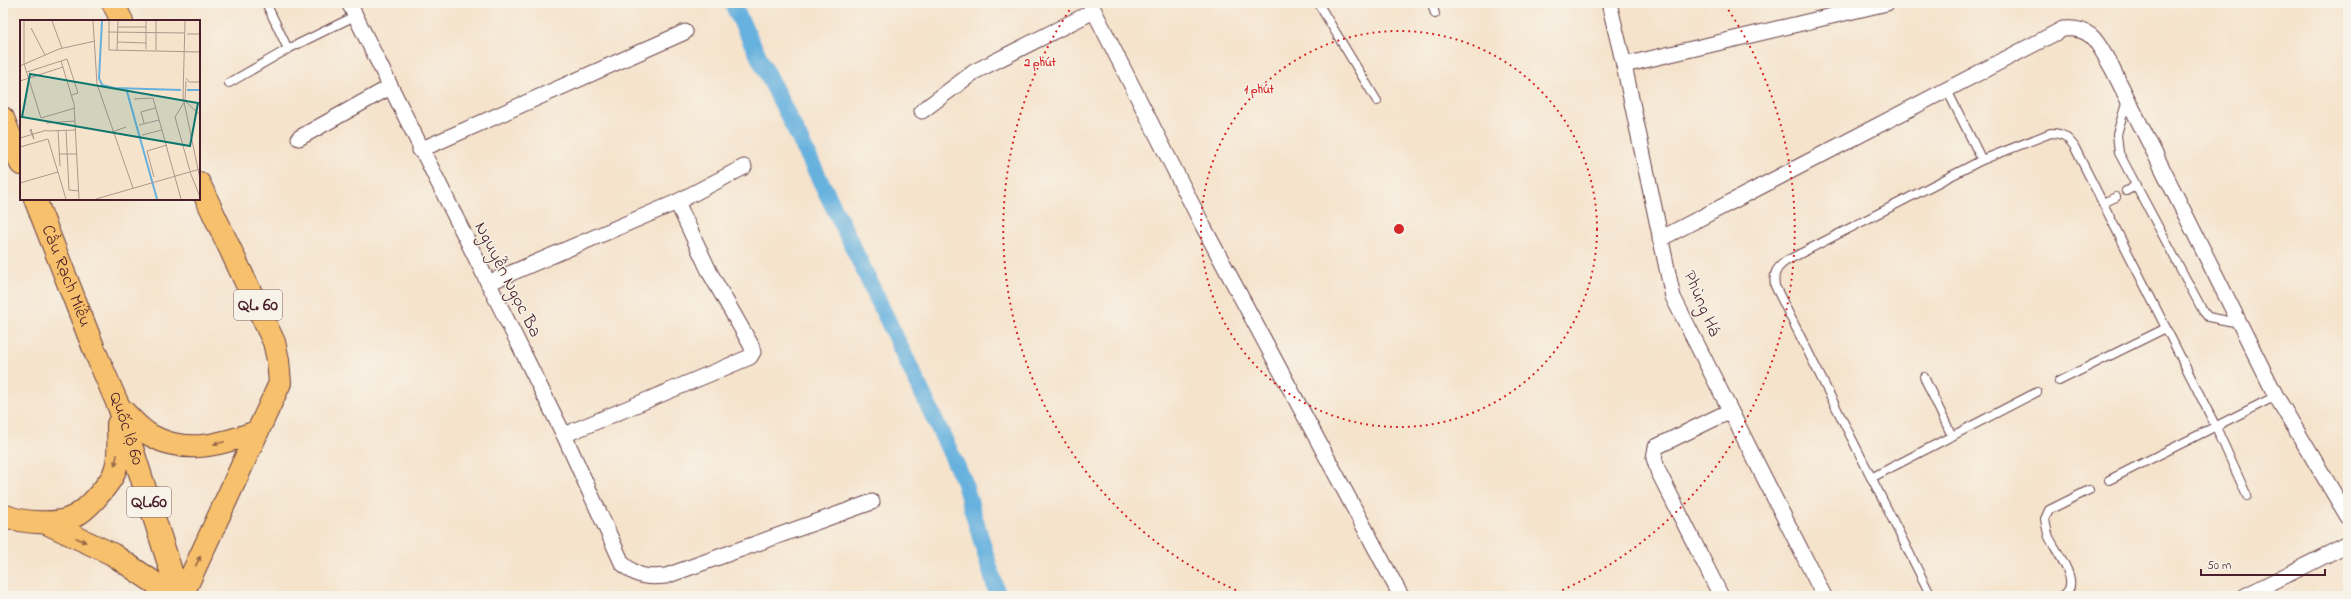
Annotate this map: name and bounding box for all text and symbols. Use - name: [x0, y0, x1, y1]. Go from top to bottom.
- inset map: [20, 20, 200, 200]
- text: 2 phút: [1023, 54, 1057, 72]
- text: 1 phút: [1244, 81, 1275, 99]
- street label: Nguyễn Ngọc Ba: [466, 218, 547, 343]
- street label: Cầu Rạch Miễu: [34, 221, 97, 331]
- centre of rings: [1392, 222, 1406, 236]
- street label: Phùng Há: [1675, 267, 1726, 341]
- road number: QL. 60: [234, 290, 282, 320]
- street label: Quốc lộ 60: [101, 388, 150, 469]
- one-way arrow: [212, 441, 225, 447]
- one-way arrow: [113, 454, 119, 466]
- road number: QL.60: [127, 487, 171, 517]
- one-way arrow: [76, 537, 87, 543]
- scale bar: [2201, 551, 2325, 577]
- one-way arrow: [195, 555, 201, 566]
- text: 50 m: [2207, 557, 2231, 575]

